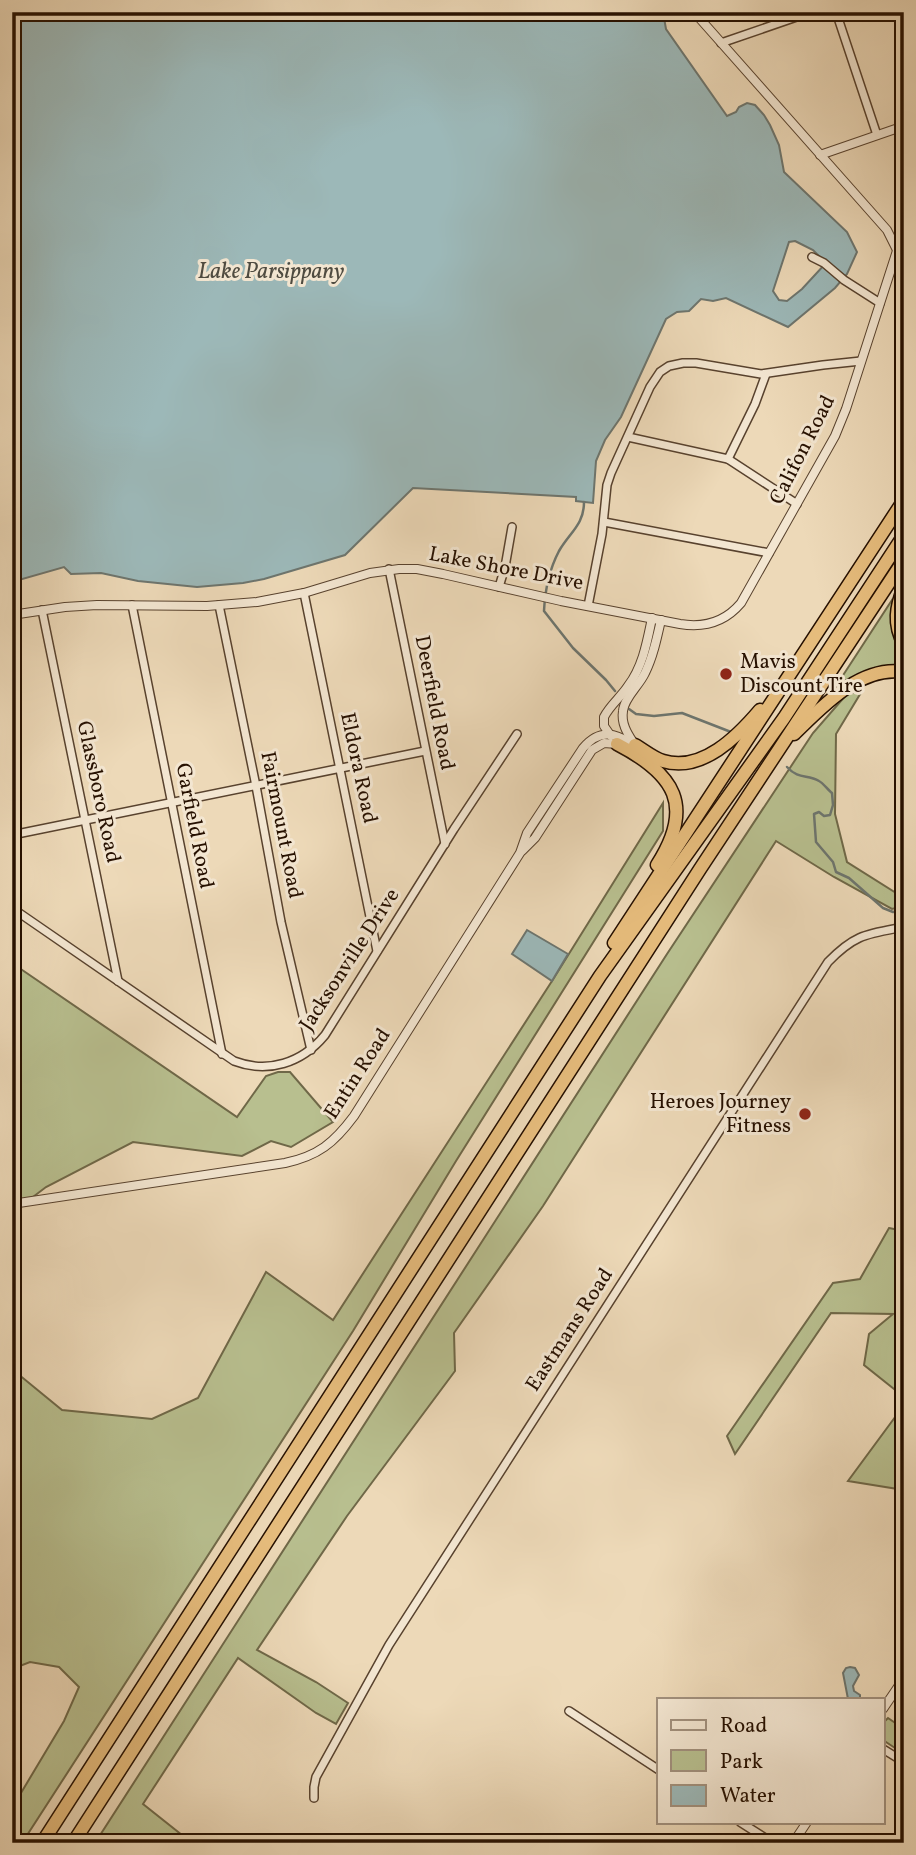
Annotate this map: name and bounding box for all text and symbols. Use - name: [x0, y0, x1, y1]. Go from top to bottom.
- water label: Lake Parsippany: [198, 256, 344, 288]
- street label: Califon Road: [763, 390, 843, 510]
- street label: Lake Shore Drive: [426, 540, 586, 598]
- street label: Deerfield Road: [407, 633, 461, 773]
- place label: Mavis Discount Tire: [740, 648, 863, 701]
- marker: Mavis Discount Tire: [718, 666, 734, 682]
- street label: Eldora Road: [332, 710, 384, 826]
- street label: Glassboro Road: [69, 718, 127, 866]
- street label: Fairmount Road: [253, 749, 309, 901]
- street label: Garfield Road: [168, 761, 220, 891]
- street label: Jacksonville Drive: [293, 883, 407, 1037]
- street label: Entin Road: [318, 1023, 398, 1125]
- place label: Heroes Journey Fitness: [650, 1088, 792, 1141]
- marker: Heroes Journey Fitness: [797, 1106, 813, 1122]
- street label: Eastmans Road: [519, 1263, 621, 1397]
- legend: [657, 1698, 884, 1824]
- text: Road: [720, 1712, 767, 1741]
- text: Park: [720, 1748, 763, 1777]
- text: Water: [720, 1782, 776, 1811]

